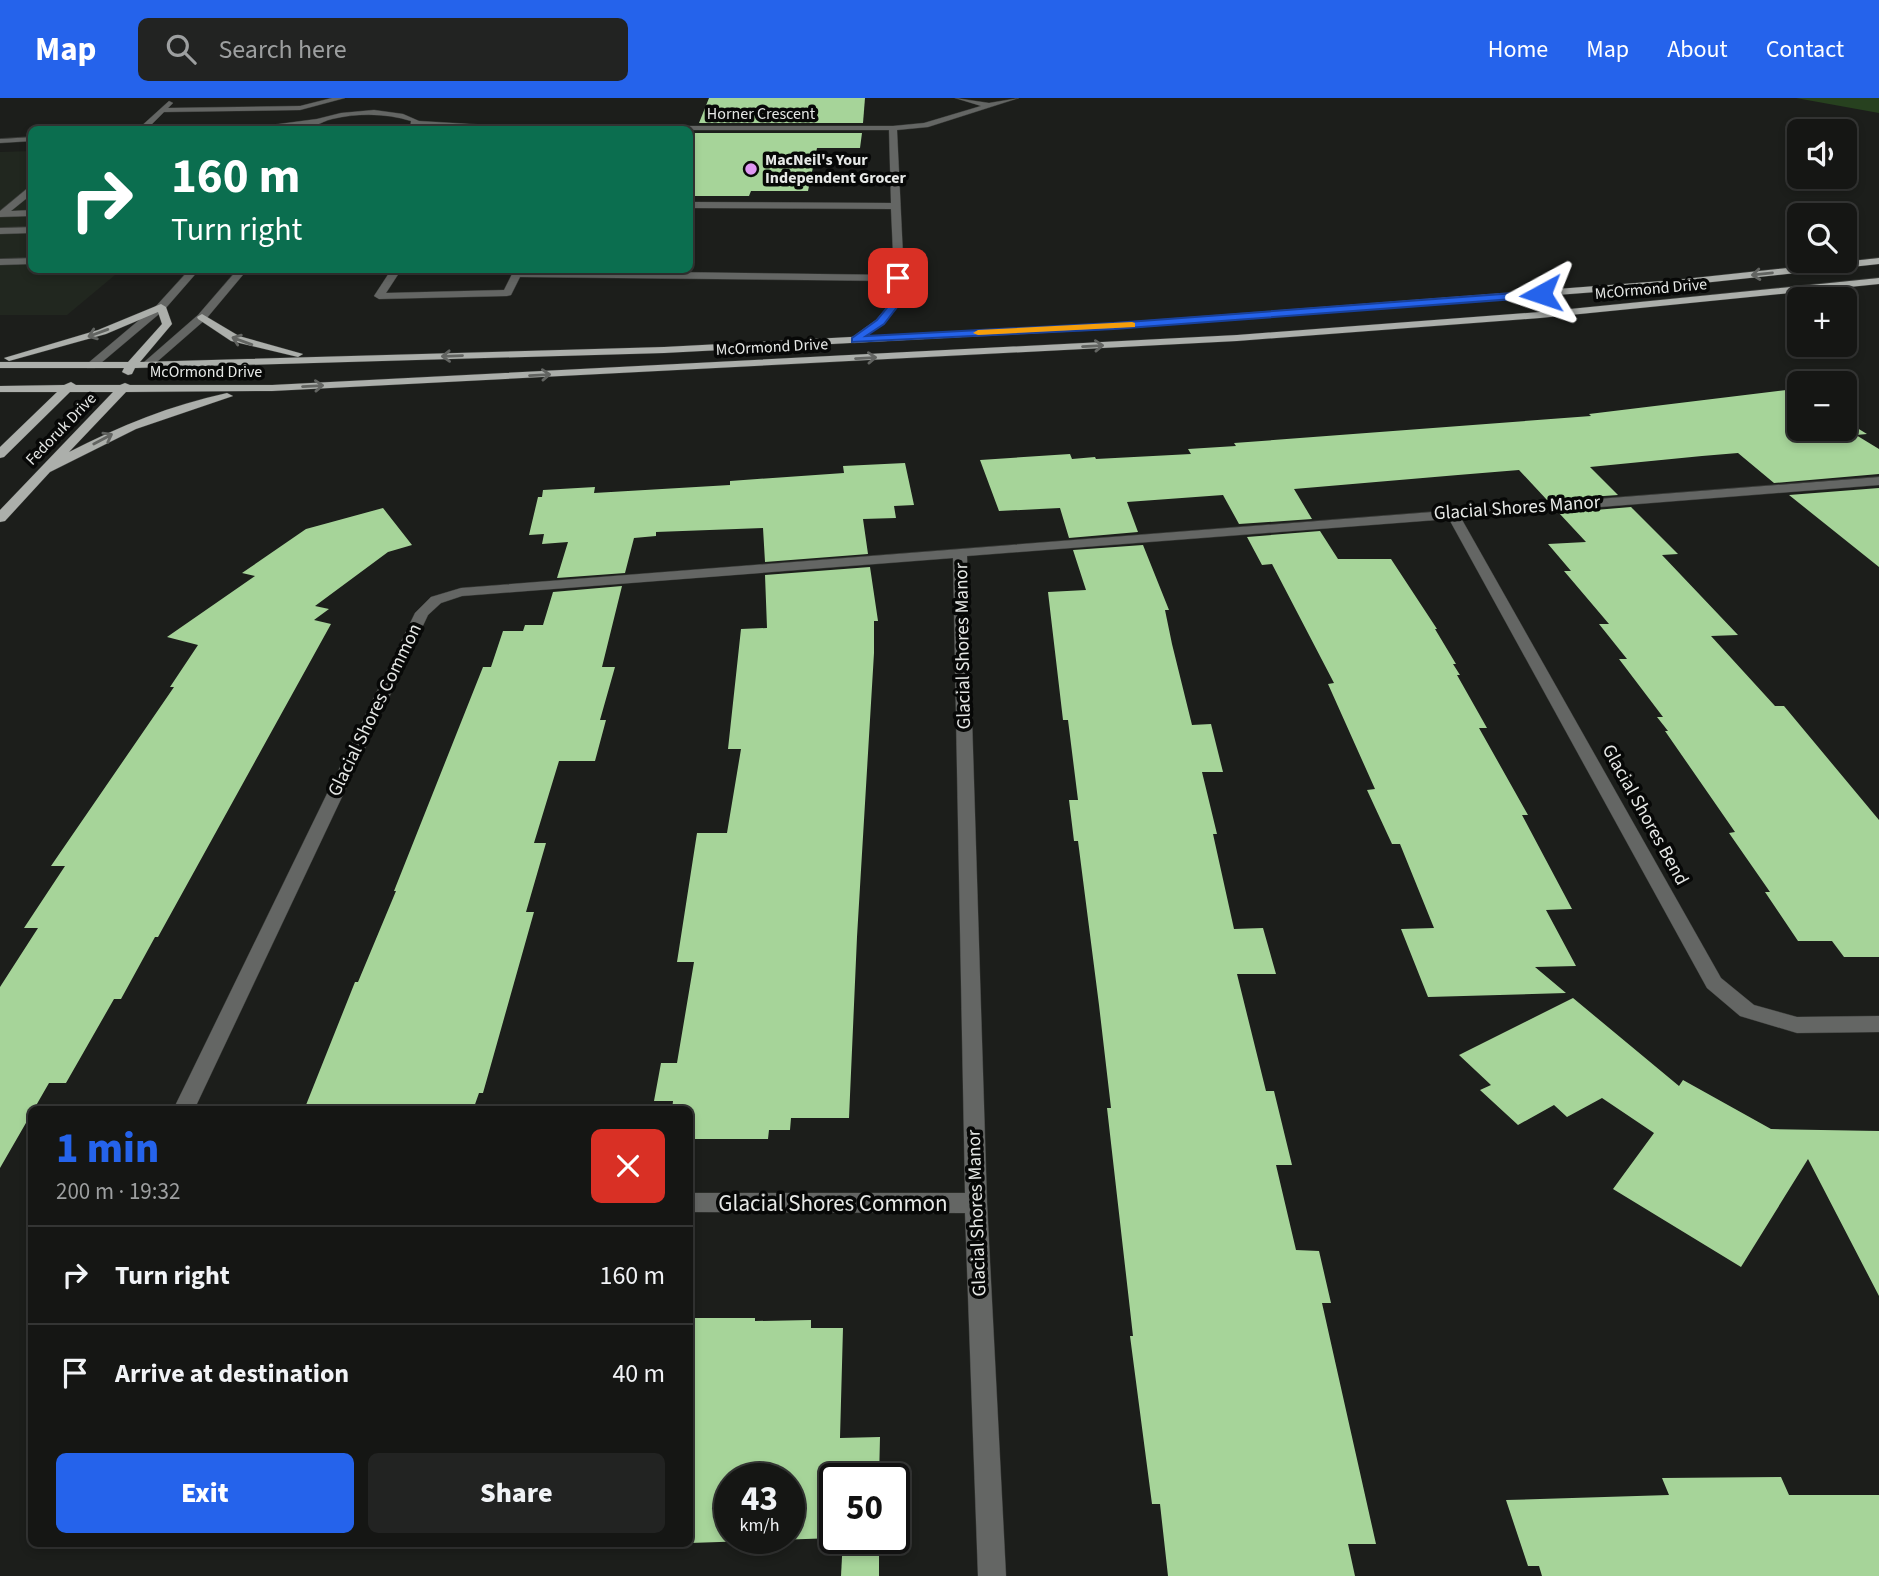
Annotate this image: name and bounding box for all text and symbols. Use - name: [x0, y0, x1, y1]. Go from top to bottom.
- search box: [138, 18, 628, 81]
- text: Map: [35, 26, 96, 73]
- icon: search: [162, 30, 200, 68]
- text: Search here: [218, 31, 347, 68]
- text: Home: [1488, 32, 1548, 67]
- text: Map: [1586, 32, 1629, 67]
- text: About: [1667, 32, 1728, 67]
- text: Contact: [1766, 32, 1844, 67]
- street label: Horner Crescent: [707, 103, 816, 125]
- map controls: [1787, 119, 1857, 441]
- button: sound: [1787, 119, 1857, 189]
- text: 160 m: [171, 142, 300, 212]
- place label: MacNeil's Your Independent Grocer: [765, 149, 907, 189]
- icon: right: [56, 154, 147, 245]
- marker: MacNeil's Your Independent Grocer: [743, 161, 759, 177]
- button: search: [1787, 203, 1857, 273]
- text: Turn right: [171, 207, 302, 253]
- pin: [868, 248, 928, 308]
- position arrow: [1504, 257, 1578, 331]
- icon: arrive: [879, 259, 917, 297]
- one-way arrow: [1752, 267, 1774, 280]
- street label: McOrmond Drive: [1594, 273, 1708, 305]
- button: +: [1787, 287, 1857, 357]
- one-way arrow: [87, 328, 109, 340]
- street label: McOrmond Drive: [715, 333, 829, 361]
- one-way arrow: [232, 334, 253, 347]
- one-way arrow: [1081, 340, 1104, 353]
- one-way arrow: [441, 350, 464, 363]
- one-way arrow: [854, 352, 877, 365]
- street label: McOrmond Drive: [150, 361, 262, 383]
- one-way arrow: [529, 368, 552, 381]
- button: −: [1787, 371, 1857, 441]
- one-way arrow: [301, 379, 324, 392]
- street label: Fedoruk Drive: [21, 388, 101, 470]
- one-way arrow: [92, 432, 113, 445]
- street label: Glacial Shores Manor: [1433, 489, 1602, 527]
- street label: Glacial Shores Manor: [948, 562, 978, 730]
- street label: Glacial Shores Common: [321, 619, 429, 801]
- street label: Glacial Shores Bend: [1595, 740, 1695, 890]
- text: 1 min: [56, 1119, 159, 1179]
- button: close: [591, 1129, 665, 1203]
- street label: Glacial Shores Manor: [961, 1129, 993, 1297]
- text: 200 m · 19:32: [56, 1175, 180, 1208]
- street label: Glacial Shores Common: [718, 1187, 948, 1220]
- icon: right: [56, 1256, 94, 1294]
- text: Turn right: [115, 1257, 230, 1294]
- text: 160 m: [599, 1257, 665, 1294]
- icon: arrive: [56, 1354, 94, 1392]
- text: Arrive at destination: [115, 1355, 349, 1392]
- text: 40 m: [612, 1355, 665, 1392]
- button: Exit: [56, 1453, 354, 1533]
- button: Share: [368, 1453, 665, 1533]
- speed limit sign: 50: [819, 1463, 910, 1554]
- text: 43: [741, 1474, 778, 1524]
- text: km/h: [740, 1513, 779, 1538]

